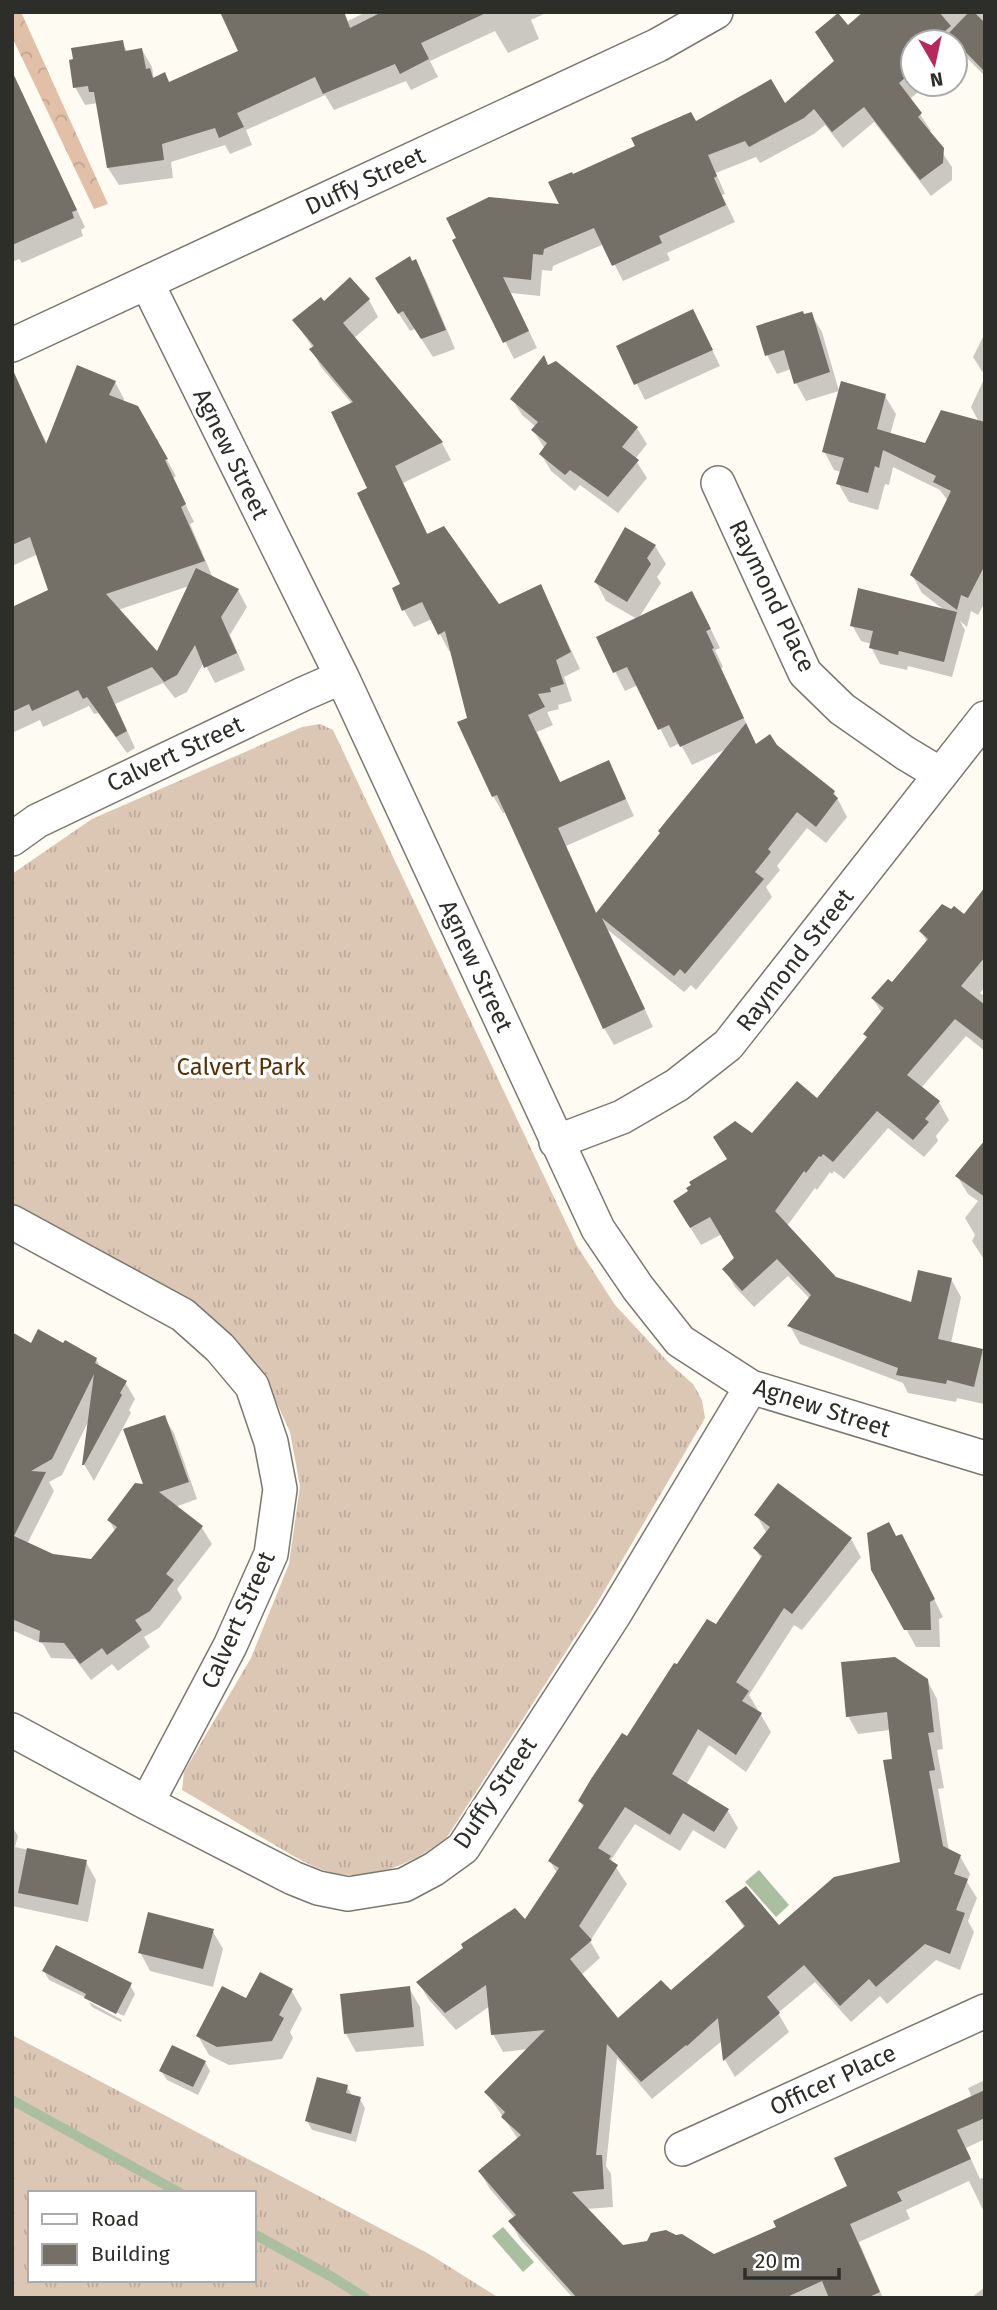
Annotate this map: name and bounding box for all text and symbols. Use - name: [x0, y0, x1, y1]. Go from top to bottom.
- north arrow: [899, 28, 969, 98]
- text: N: [929, 67, 945, 92]
- street label: Duffy Street: [301, 141, 430, 221]
- street label: Agnew Street: [187, 384, 275, 524]
- street label: Raymond Place: [723, 515, 821, 677]
- street label: Calvert Street: [102, 710, 248, 798]
- street label: Raymond Street: [731, 883, 860, 1037]
- street label: Agnew Street: [433, 896, 519, 1037]
- park label: Calvert Park: [176, 1053, 306, 1081]
- street label: Agnew Street: [750, 1373, 894, 1443]
- street label: Calvert Street: [195, 1547, 281, 1693]
- street label: Duffy Street: [447, 1732, 543, 1854]
- street label: Officer Place: [766, 2039, 900, 2121]
- legend: [28, 2191, 256, 2282]
- text: Road: [91, 2206, 139, 2232]
- scale bar: [745, 2236, 839, 2280]
- text: Building: [91, 2241, 170, 2267]
- text: 20 m: [755, 2248, 801, 2274]

